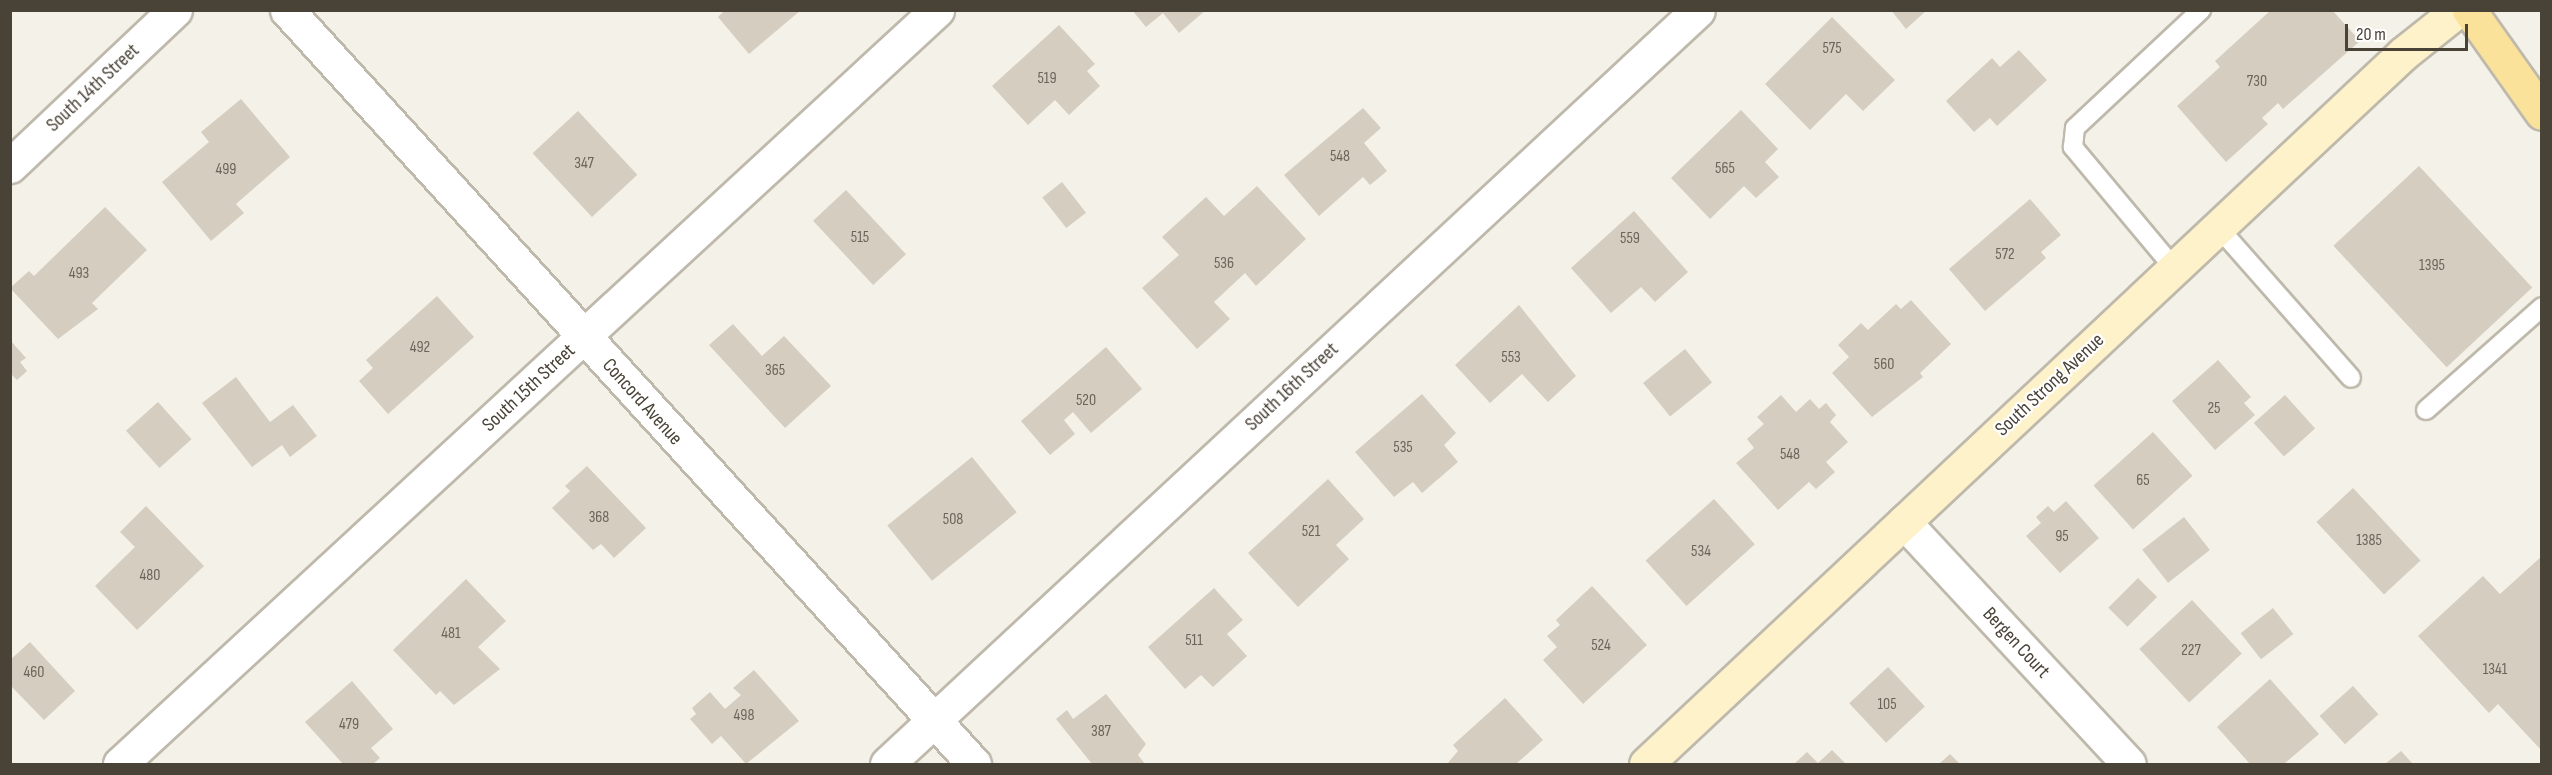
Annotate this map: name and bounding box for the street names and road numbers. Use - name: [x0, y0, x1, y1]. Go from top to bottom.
- street label: South 14th Street: [41, 39, 145, 137]
- street label: South Strong Avenue: [1991, 328, 2109, 442]
- street label: South 16th Street: [1240, 338, 1344, 436]
- street label: South 15th Street: [478, 339, 580, 437]
- street label: Concord Avenue: [597, 354, 687, 450]
- street label: Bergen Court: [1977, 603, 2055, 683]

